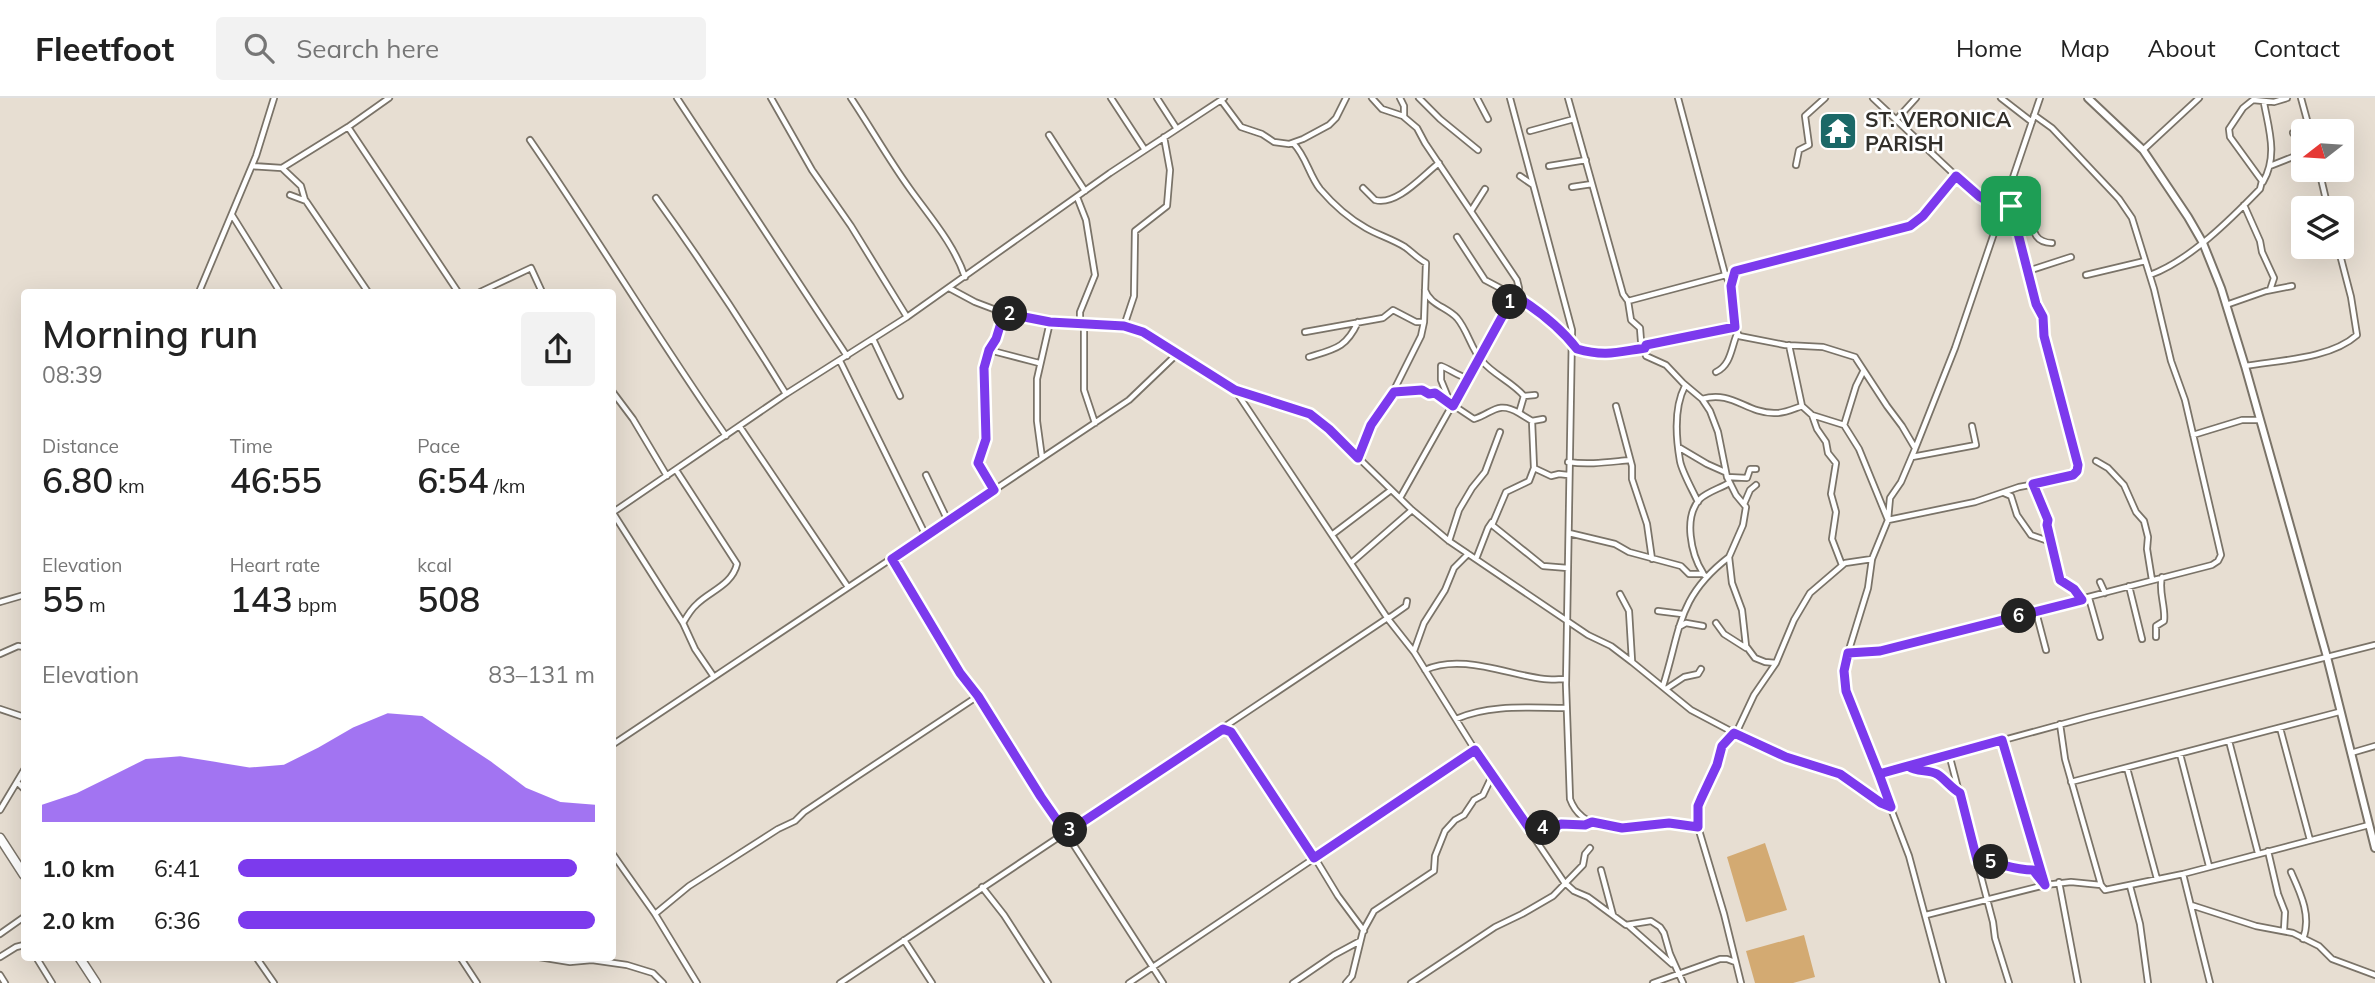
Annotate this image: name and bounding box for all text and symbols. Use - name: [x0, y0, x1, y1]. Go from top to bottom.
- search box: [216, 17, 706, 80]
- text: Fleetfoot: [35, 28, 174, 69]
- icon: search: [240, 29, 278, 67]
- text: Search here: [296, 32, 439, 65]
- text: Home: [1956, 33, 2022, 63]
- text: Map: [2060, 33, 2110, 63]
- text: About: [2148, 33, 2216, 63]
- text: Contact: [2254, 33, 2340, 63]
- place label: ST. VERONICA PARISH: [1865, 106, 2012, 156]
- temple icon: ST. VERONICA PARISH: [1817, 110, 1859, 152]
- north arrow: [2291, 119, 2354, 182]
- map controls: [2291, 119, 2354, 259]
- pin: [1981, 176, 2041, 236]
- icon: arrive: [1992, 187, 2030, 225]
- button: layers: [2291, 196, 2354, 259]
- pin: 1: [1492, 284, 1528, 320]
- text: 1: [1504, 289, 1515, 313]
- pin: 2: [992, 296, 1028, 332]
- text: 2: [1004, 301, 1015, 325]
- text: Morning run: [42, 310, 258, 358]
- button: share: [521, 312, 595, 386]
- text: 08:39: [42, 360, 102, 389]
- text: Distance: [42, 434, 119, 458]
- text: Time: [230, 434, 273, 458]
- text: Pace: [417, 434, 460, 458]
- text: 6.80: [42, 458, 113, 502]
- text: 46:55: [230, 458, 322, 502]
- text: 6:54: [417, 458, 489, 502]
- text: km: [113, 474, 145, 498]
- text: /km: [489, 474, 525, 498]
- text: Elevation: [42, 553, 122, 577]
- text: Heart rate: [230, 553, 320, 577]
- text: kcal: [417, 553, 452, 577]
- text: 55: [42, 577, 84, 621]
- text: 143: [230, 577, 293, 621]
- text: 508: [417, 577, 480, 621]
- text: m: [84, 593, 106, 617]
- text: bpm: [293, 593, 337, 617]
- pin: 6: [2002, 598, 2036, 634]
- text: 6: [2013, 603, 2024, 627]
- text: Elevation: [42, 660, 139, 689]
- text: 83–131 m: [488, 660, 595, 689]
- pin: 4: [1526, 810, 1560, 846]
- pin: 3: [1052, 812, 1088, 848]
- text: 4: [1537, 815, 1548, 839]
- text: 3: [1064, 817, 1075, 841]
- pin: 5: [1974, 844, 2008, 880]
- text: 5: [1985, 849, 1996, 873]
- text: 1.0 km: [42, 854, 115, 883]
- text: 6:41: [154, 854, 201, 883]
- text: 2.0 km: [42, 906, 115, 935]
- text: 6:36: [154, 906, 201, 935]

